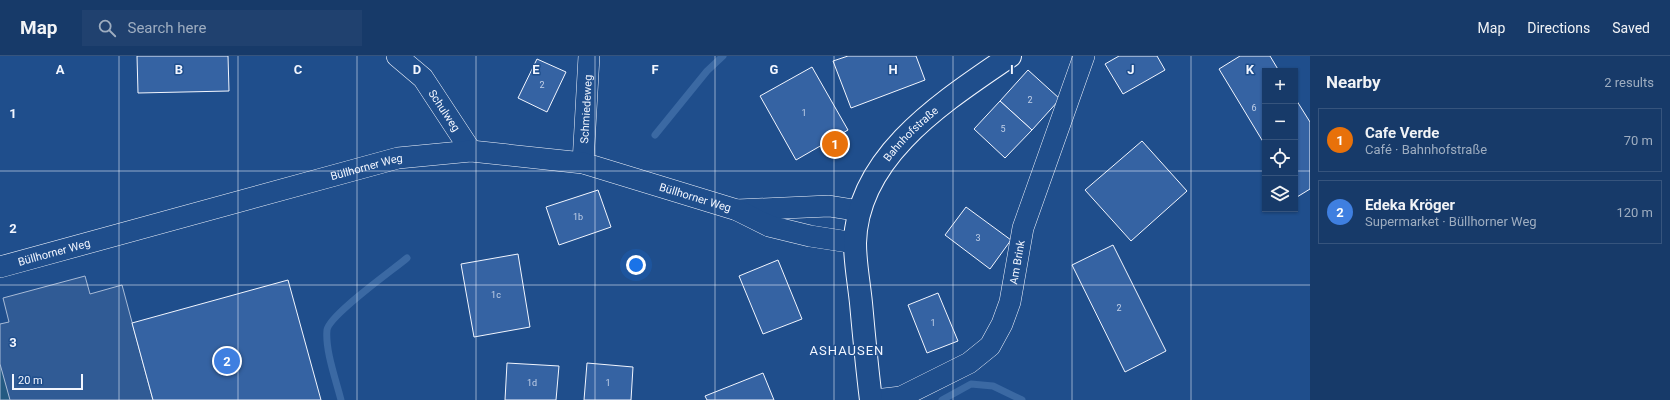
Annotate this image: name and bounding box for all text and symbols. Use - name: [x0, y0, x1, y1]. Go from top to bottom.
- search box: [82, 10, 362, 46]
- text: Map: [20, 16, 58, 39]
- icon: search: [96, 17, 118, 39]
- text: Search here: [128, 19, 206, 37]
- text: Map: [1478, 20, 1505, 36]
- text: Directions: [1527, 20, 1590, 36]
- text: Saved: [1612, 20, 1650, 36]
- text: A: [56, 62, 65, 77]
- text: B: [175, 62, 183, 77]
- text: C: [294, 62, 303, 77]
- text: D: [413, 62, 421, 77]
- text: E: [532, 62, 540, 77]
- text: F: [651, 62, 659, 77]
- text: G: [770, 62, 779, 77]
- text: H: [888, 62, 898, 77]
- text: I: [1010, 62, 1014, 77]
- text: J: [1127, 62, 1135, 77]
- text: K: [1246, 62, 1255, 77]
- map controls: [1262, 68, 1298, 212]
- button: +: [1262, 68, 1298, 104]
- text: Nearby: [1326, 72, 1381, 92]
- street label: Schmiedeweg: [578, 74, 594, 144]
- text: 2 results: [1604, 75, 1654, 90]
- house number: 2: [539, 80, 545, 90]
- street label: Schulweg: [426, 87, 463, 134]
- house number: 2: [1027, 95, 1033, 105]
- house number: 6: [1251, 103, 1257, 113]
- street label: Bahnhofstraße: [880, 104, 941, 164]
- button: −: [1262, 104, 1298, 140]
- text: 1: [9, 106, 17, 121]
- house number: 1: [801, 108, 807, 118]
- house number: 5: [1000, 124, 1006, 134]
- text: Cafe Verde: [1365, 124, 1439, 142]
- pin: 1: [822, 129, 848, 159]
- text: 1: [1336, 133, 1344, 148]
- text: 70 m: [1624, 133, 1653, 148]
- button: locate: [1262, 140, 1298, 176]
- text: Café · Bahnhofstraße: [1365, 142, 1487, 157]
- street label: Büllhorner Weg: [329, 151, 403, 183]
- button: layers: [1262, 176, 1298, 212]
- street label: Büllhorner Weg: [658, 180, 733, 214]
- text: Edeka Kröger: [1365, 196, 1455, 214]
- text: 2: [1336, 205, 1344, 220]
- text: 120 m: [1616, 205, 1653, 220]
- house number: 1b: [573, 212, 583, 222]
- text: Supermarket · Büllhorner Weg: [1365, 214, 1537, 229]
- text: 2: [9, 221, 17, 236]
- house number: 3: [975, 233, 981, 243]
- street label: Büllhorner Weg: [16, 236, 92, 268]
- street label: Am Brink: [1007, 239, 1027, 285]
- your location: [626, 255, 646, 275]
- house number: 1c: [491, 290, 501, 300]
- house number: 2: [1116, 303, 1122, 313]
- house number: 1: [930, 318, 936, 328]
- text: 3: [9, 335, 17, 350]
- district label: ASHAUSEN: [810, 343, 884, 358]
- pin: 2: [214, 346, 240, 376]
- scale bar: [12, 372, 83, 391]
- text: 20 m: [18, 374, 43, 387]
- house number: 1d: [527, 378, 537, 388]
- house number: 1: [605, 378, 611, 388]

